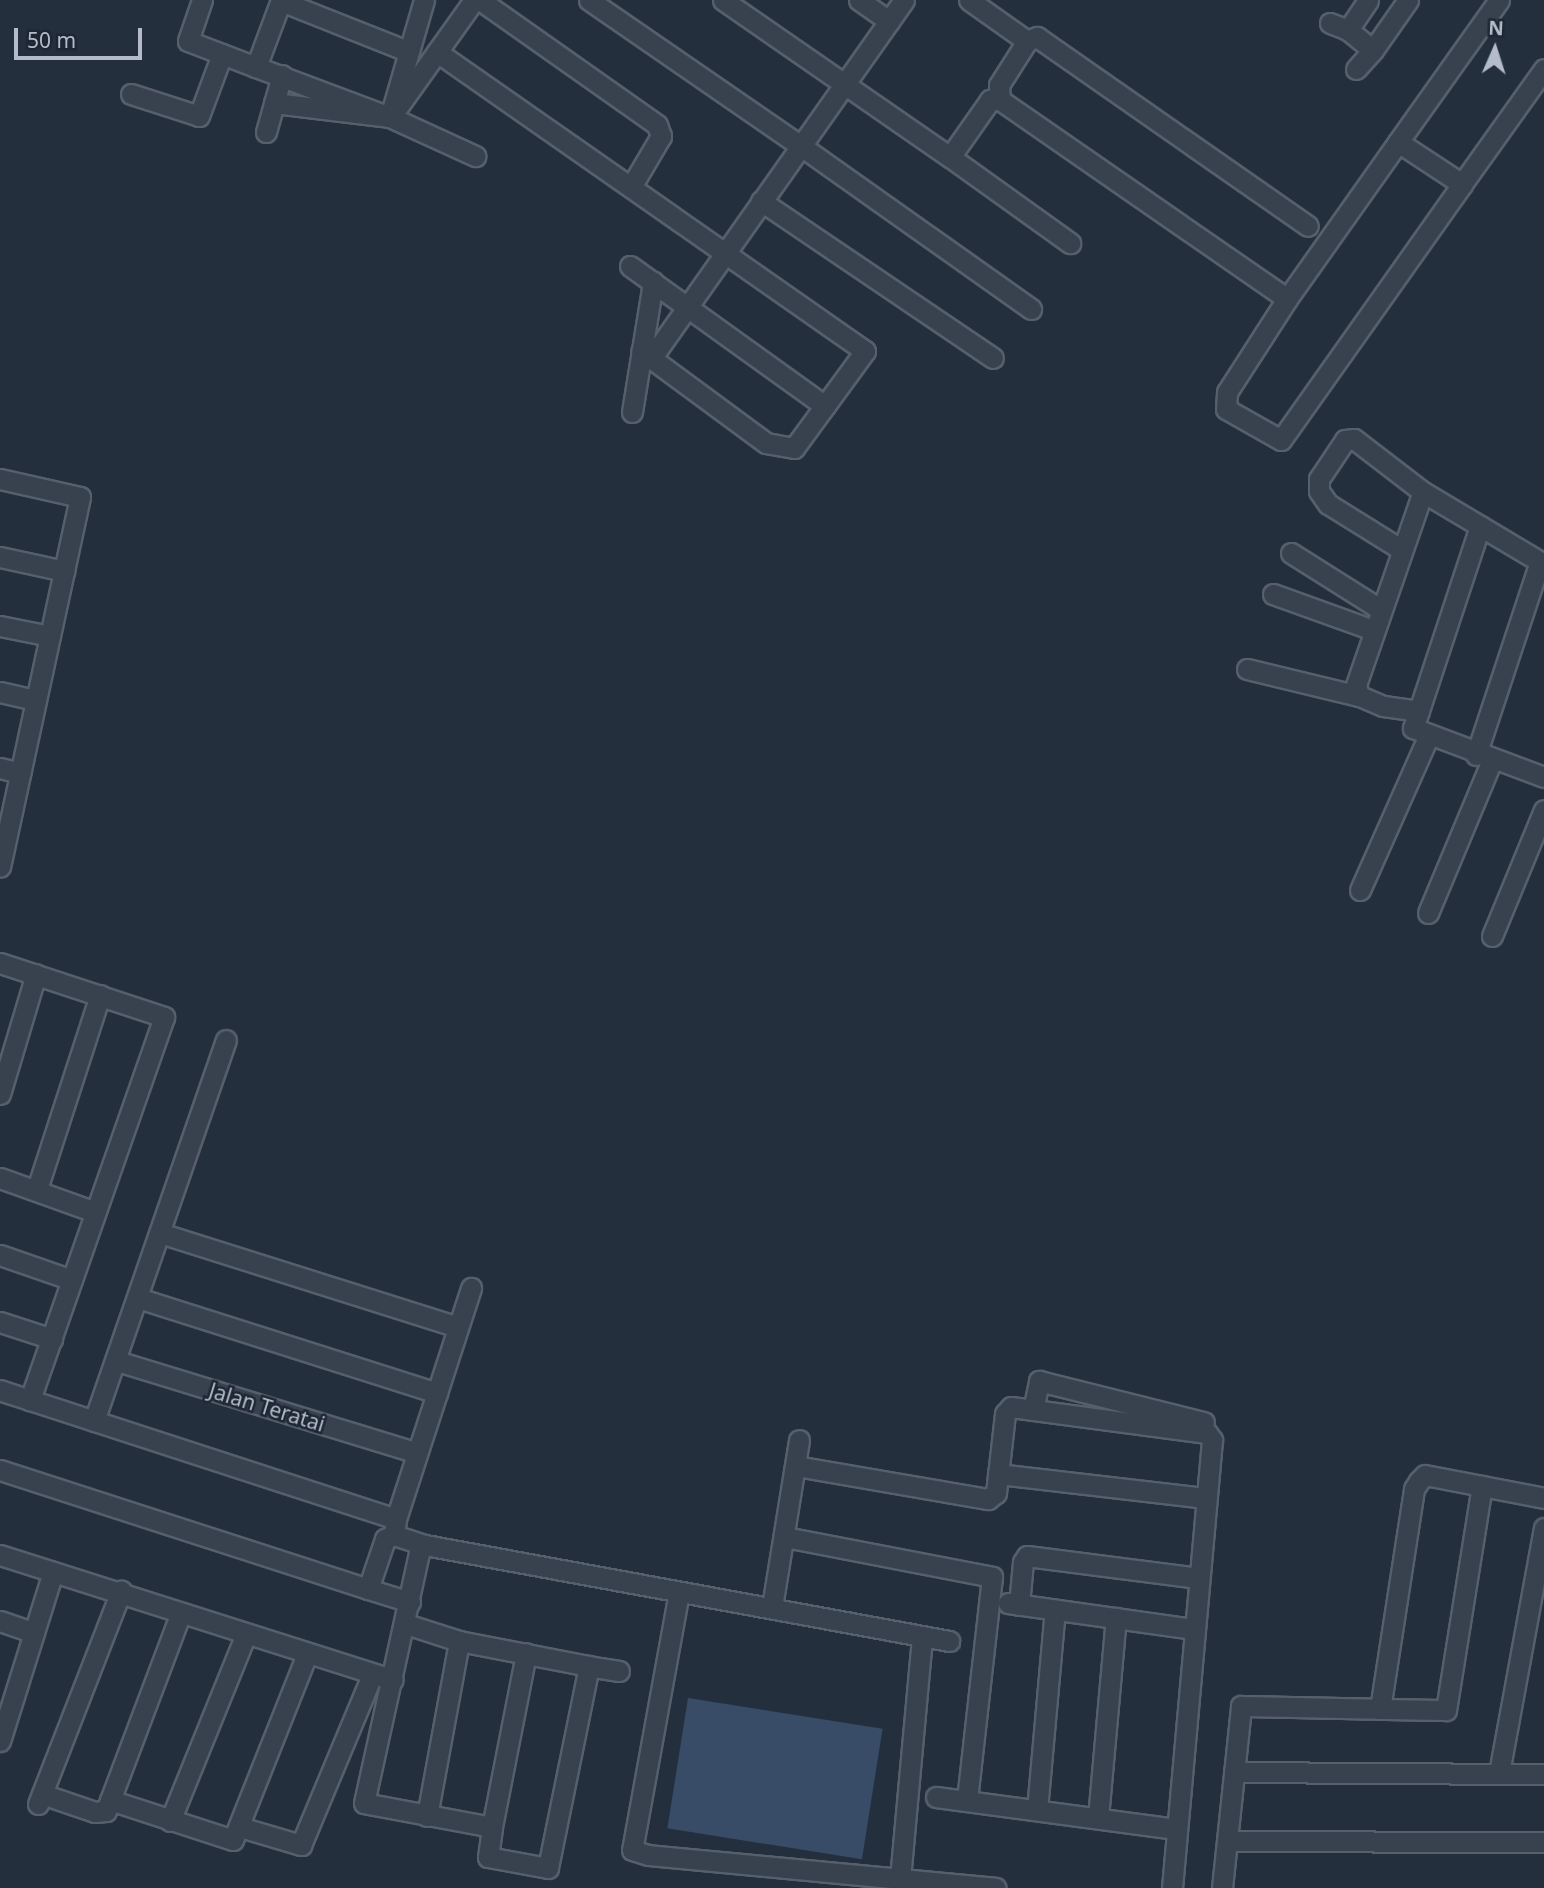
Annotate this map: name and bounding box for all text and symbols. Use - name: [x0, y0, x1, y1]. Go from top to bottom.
- scale bar: [18, 14, 145, 58]
- north arrow: [1460, 14, 1530, 84]
- text: N: [1488, 15, 1504, 41]
- text: 50 m: [27, 26, 76, 54]
- street label: Jalan Teratai: [206, 1377, 328, 1437]

